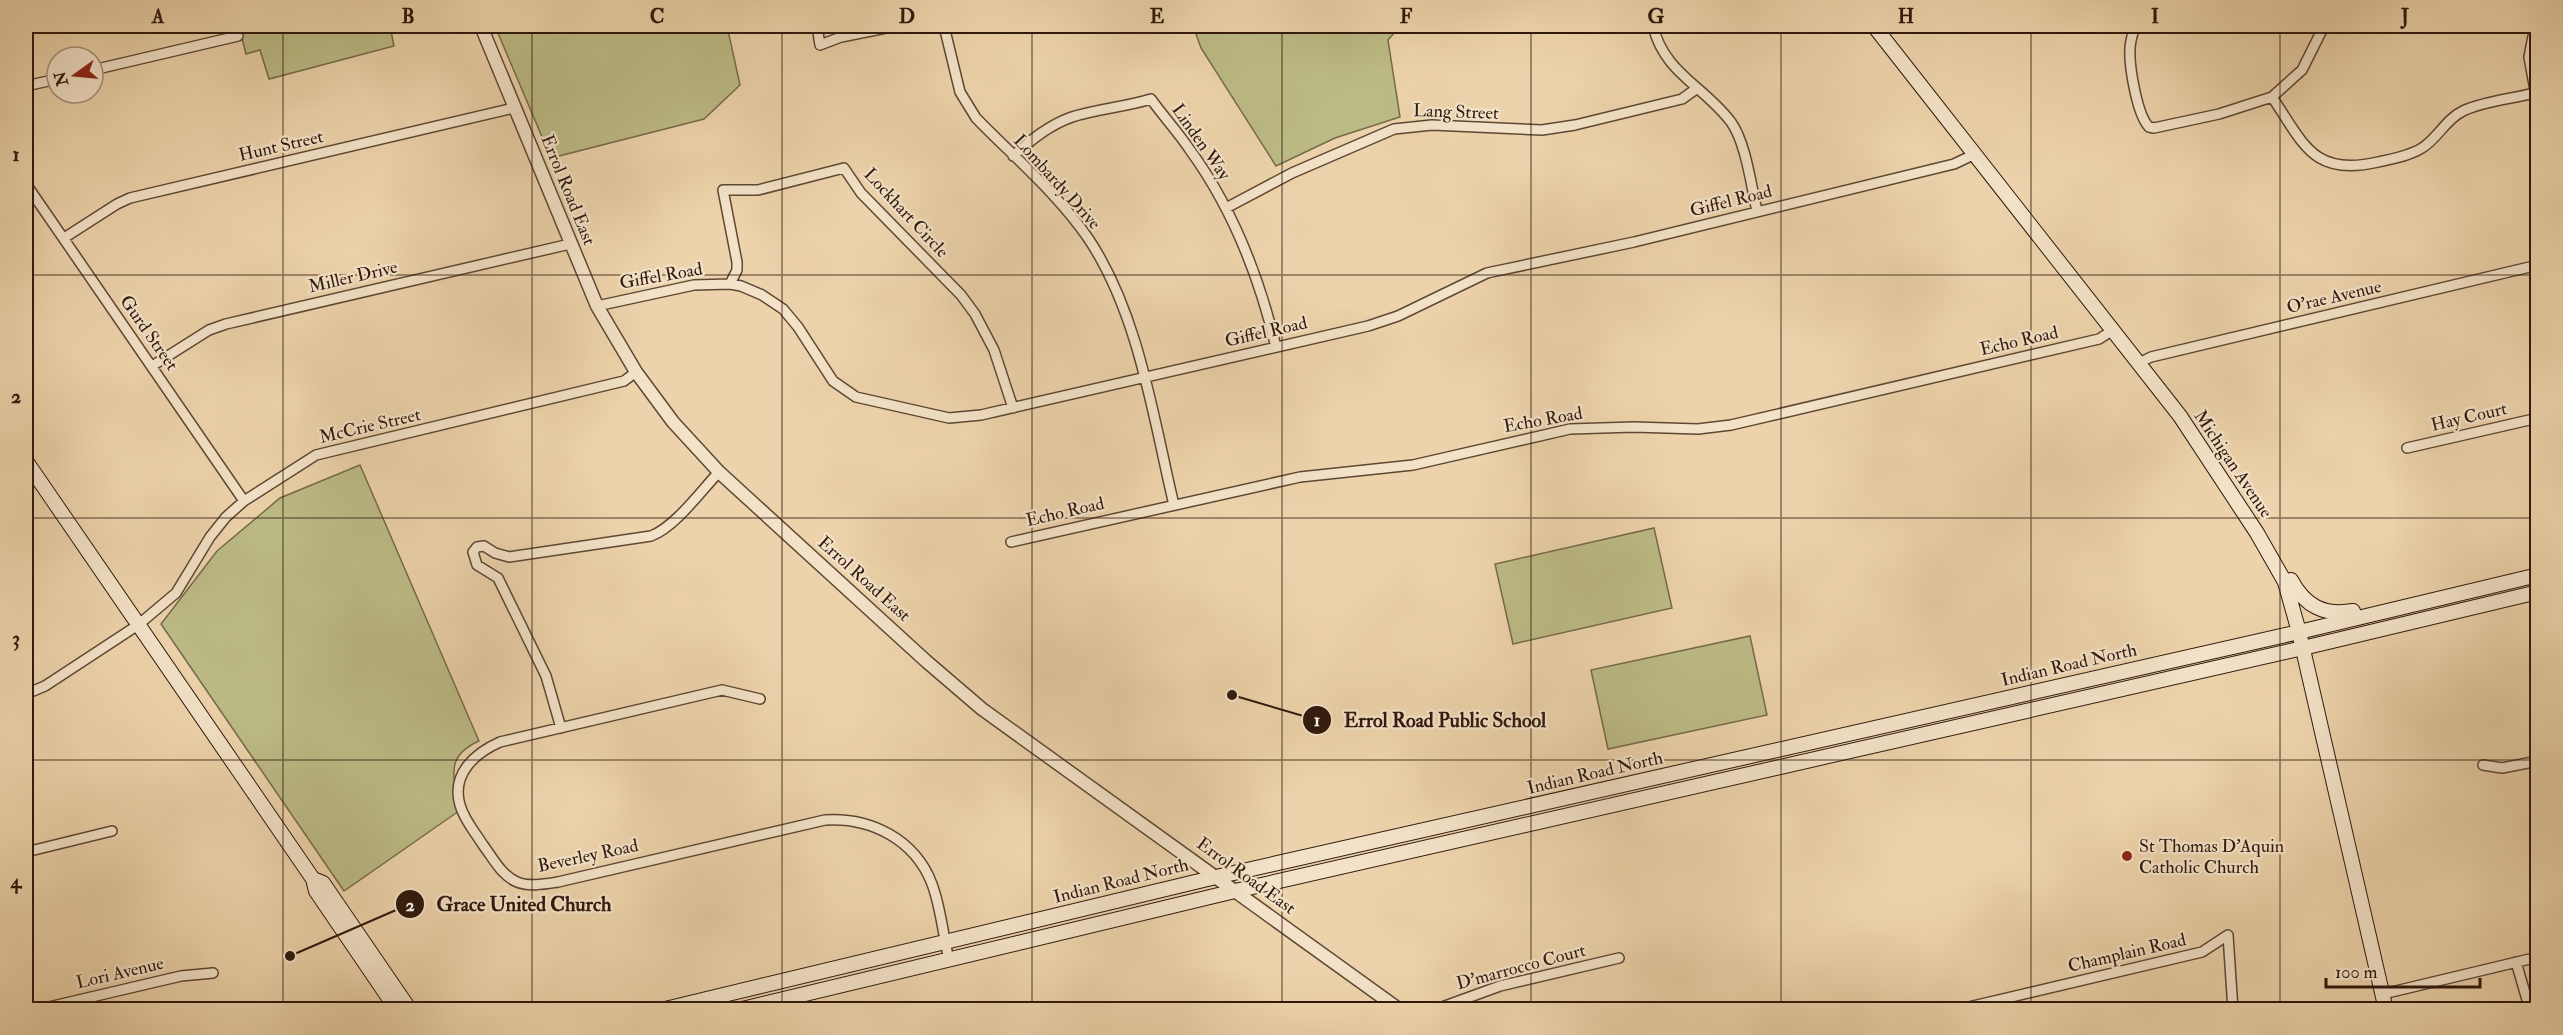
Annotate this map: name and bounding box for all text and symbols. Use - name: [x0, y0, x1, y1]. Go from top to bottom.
- text: A: [151, 4, 165, 29]
- text: B: [401, 4, 415, 29]
- text: C: [650, 4, 664, 29]
- text: D: [899, 4, 915, 29]
- text: E: [1150, 4, 1165, 29]
- text: F: [1400, 4, 1413, 29]
- text: G: [1648, 4, 1665, 29]
- text: H: [1898, 4, 1914, 29]
- text: I: [2151, 4, 2159, 29]
- text: J: [2400, 4, 2409, 29]
- north arrow: [45, 45, 105, 105]
- text: N: [50, 68, 73, 89]
- street label: Linden Way: [1166, 99, 1236, 186]
- street label: Lang Street: [1413, 99, 1499, 125]
- street label: Hunt Street: [236, 125, 326, 167]
- street label: Lombardy Drive: [1008, 130, 1106, 235]
- street label: Errol Road East: [535, 131, 601, 249]
- text: 1: [12, 142, 20, 167]
- street label: Lockhart Circle: [859, 163, 954, 263]
- street label: Giffel Road: [1688, 180, 1775, 222]
- street label: Miller Drive: [306, 255, 400, 298]
- street label: Giffel Road: [618, 257, 704, 295]
- street label: O'rae Avenue: [2284, 275, 2384, 319]
- street label: Gurd Street: [115, 291, 183, 375]
- street label: Giffel Road: [1223, 311, 1310, 353]
- street label: Echo Road: [1978, 321, 2061, 361]
- text: 2: [11, 384, 21, 409]
- street label: Hay Court: [2429, 397, 2509, 437]
- street label: Echo Road: [1502, 402, 1584, 438]
- street label: McCrie Street: [317, 403, 423, 449]
- street label: Michigan Avenue: [2189, 406, 2278, 523]
- street label: Echo Road: [1024, 492, 1107, 532]
- street label: Errol Road East: [813, 531, 915, 627]
- text: 3: [12, 626, 20, 651]
- street label: Indian Road North: [1999, 638, 2140, 692]
- callout: Errol Road Public School: [1302, 701, 1558, 739]
- text: Errol Road Public School: [1344, 708, 1547, 733]
- text: 1: [1314, 709, 1320, 732]
- street label: Indian Road North: [1525, 746, 1666, 800]
- street label: Errol Road East: [1192, 832, 1300, 920]
- street label: Beverley Road: [535, 834, 641, 878]
- place label: St Thomas D'Aquin Catholic Church: [2139, 835, 2284, 879]
- marker: St Thomas D'Aquin Catholic Church: [2120, 849, 2134, 863]
- street label: Indian Road North: [1051, 853, 1191, 909]
- text: 4: [10, 869, 23, 894]
- callout: Grace United Church: [395, 885, 624, 923]
- text: Grace United Church: [436, 892, 612, 917]
- text: 2: [405, 894, 415, 917]
- street label: Champlain Road: [2066, 928, 2188, 978]
- street label: D'marrocco Court: [1454, 939, 1588, 995]
- scale bar: [2326, 951, 2480, 989]
- street label: Lori Avenue: [74, 952, 166, 994]
- text: 100 m: [2335, 961, 2378, 984]

